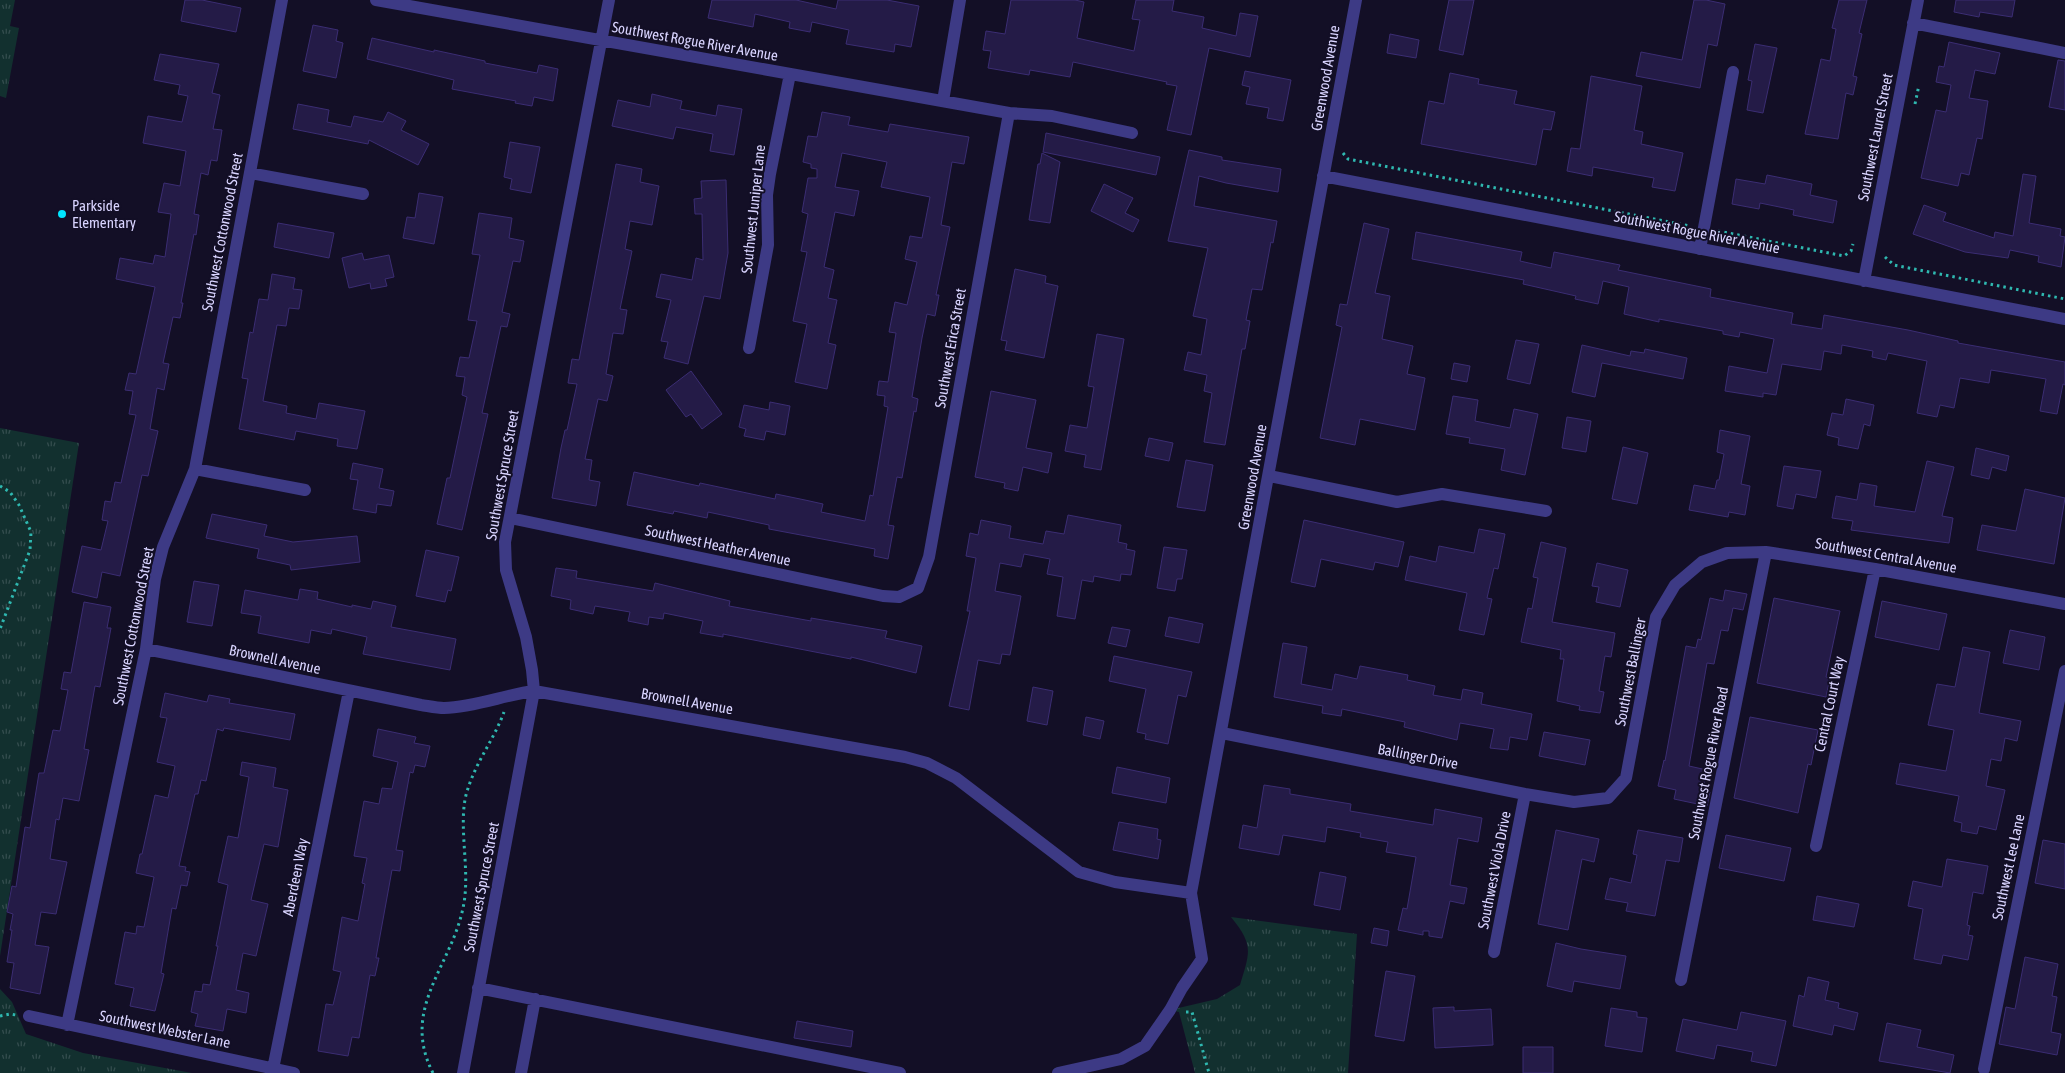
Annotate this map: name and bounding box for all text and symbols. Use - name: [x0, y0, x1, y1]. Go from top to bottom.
- street label: Southwest Rogue River Avenue: [611, 18, 780, 64]
- street label: Greenwood Avenue: [1307, 24, 1343, 132]
- street label: Southwest Laurel Street: [1854, 72, 1896, 202]
- street label: Southwest Juniper Lane: [738, 144, 768, 274]
- street label: Southwest Cottonwood Street: [198, 151, 246, 313]
- place label: Parkside Elementary: [72, 197, 136, 231]
- marker: Parkside Elementary: [56, 208, 68, 220]
- street label: Southwest Rogue River Avenue: [1613, 208, 1781, 256]
- street label: Southwest Erica Street: [931, 287, 969, 409]
- street label: Southwest Spruce Street: [482, 409, 522, 541]
- street label: Greenwood Avenue: [1234, 423, 1270, 531]
- street label: Southwest Heather Avenue: [644, 521, 793, 569]
- street label: Southwest Central Avenue: [1814, 534, 1958, 576]
- street label: Southwest Cottonwood Street: [109, 545, 157, 707]
- street label: Southwest Ballinger: [1611, 616, 1649, 727]
- street label: Brownell Avenue: [228, 641, 322, 677]
- street label: Central Court Way: [1811, 655, 1847, 753]
- street label: Brownell Avenue: [640, 685, 734, 717]
- street label: Southwest Rogue River Road: [1685, 685, 1731, 841]
- street label: Ballinger Drive: [1376, 740, 1460, 772]
- street label: Southwest Viola Drive: [1474, 810, 1514, 930]
- street label: Southwest Lee Lane: [1988, 812, 2028, 921]
- street label: Southwest Spruce Street: [460, 821, 502, 953]
- street label: Aberdeen Way: [279, 836, 311, 918]
- street label: Southwest Webster Lane: [98, 1007, 232, 1051]

